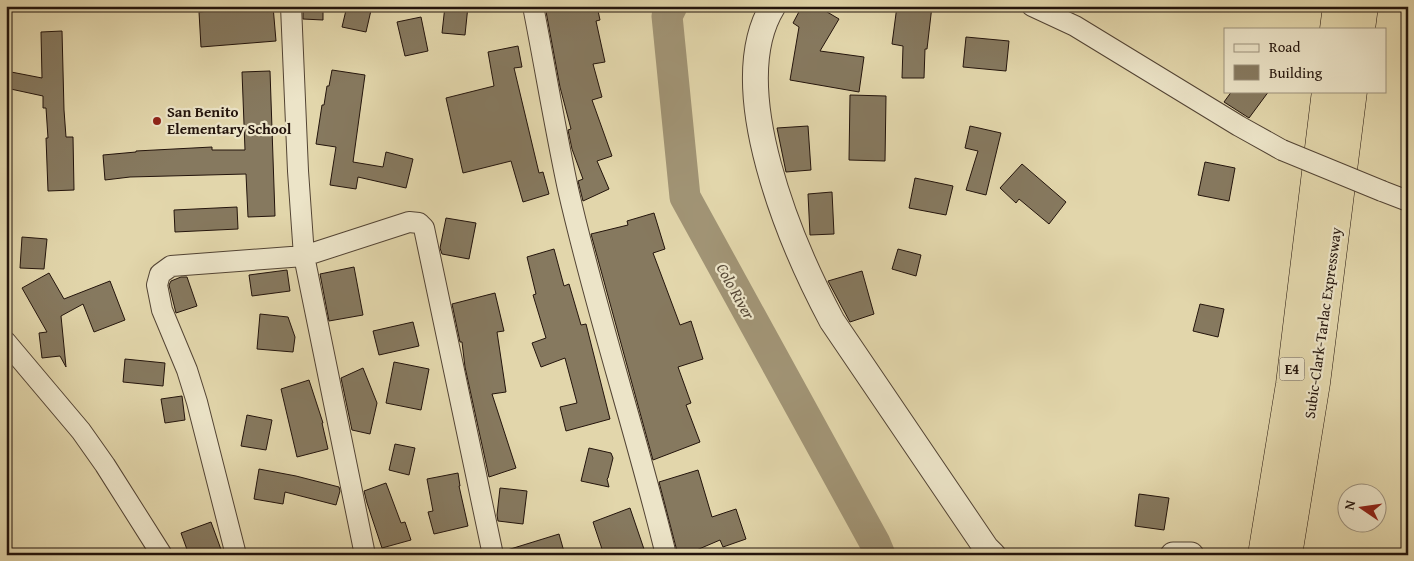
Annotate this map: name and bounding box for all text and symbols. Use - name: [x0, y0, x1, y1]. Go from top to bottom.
- legend: [1224, 28, 1386, 92]
- text: Road: [1269, 36, 1300, 57]
- text: Building: [1269, 62, 1323, 83]
- place label: San Benito Elementary School: [167, 101, 292, 139]
- marker: San Benito Elementary School: [151, 115, 163, 127]
- street label: Subic-Clark-Tarlac Expressway: [1299, 225, 1346, 420]
- water label: Colo River: [711, 259, 762, 324]
- road number: E4: [1280, 358, 1304, 380]
- north arrow: [1336, 484, 1386, 534]
- text: N: [1339, 498, 1360, 512]

